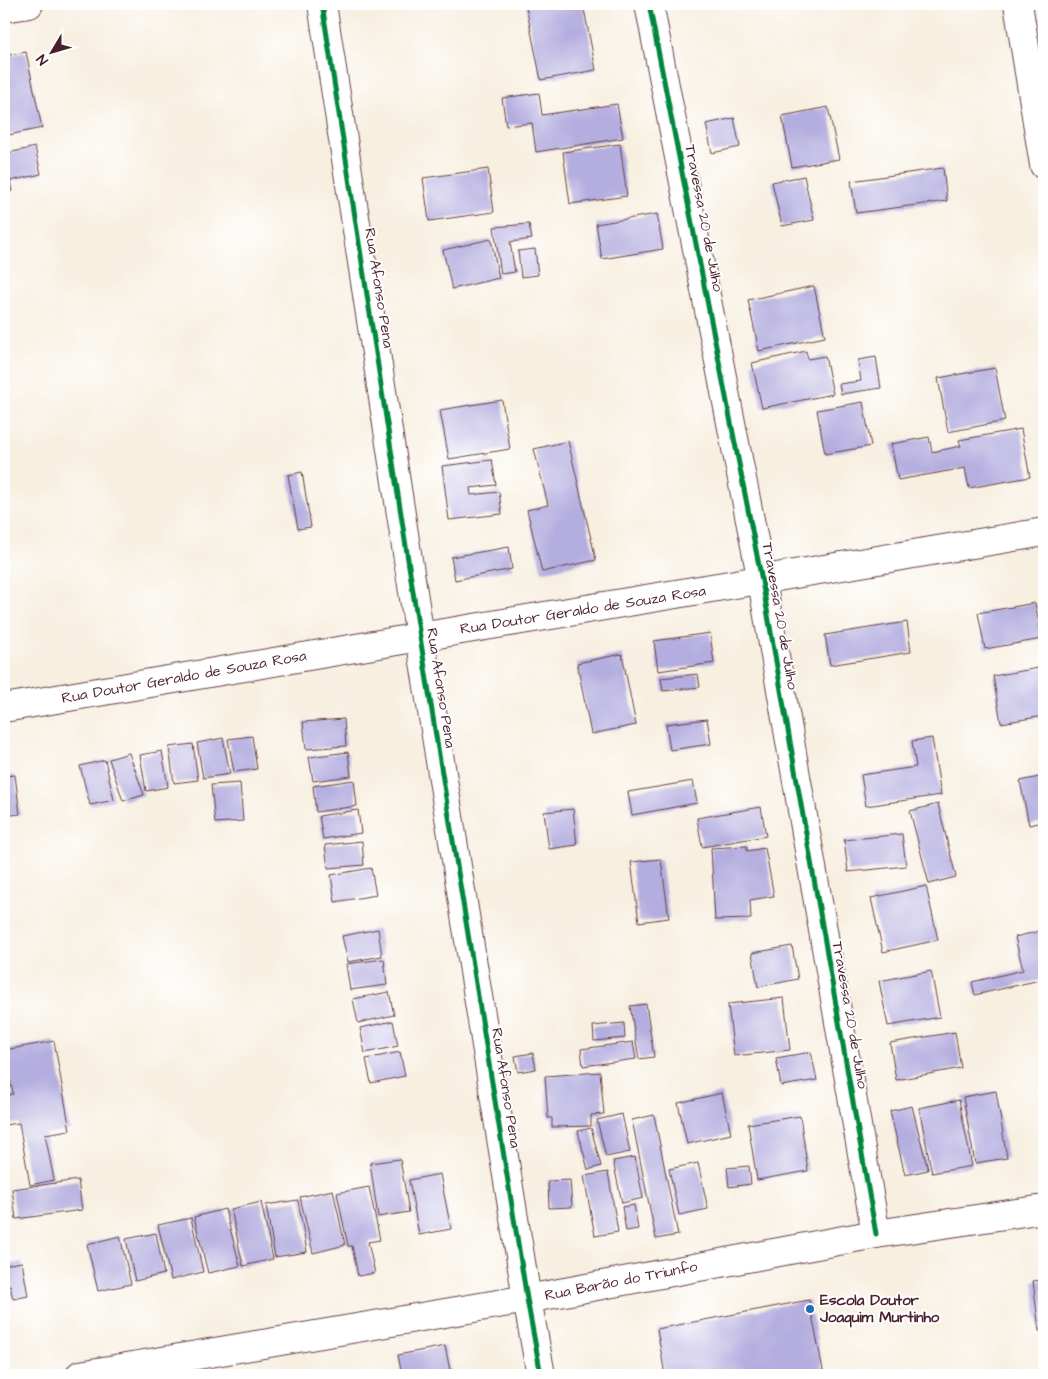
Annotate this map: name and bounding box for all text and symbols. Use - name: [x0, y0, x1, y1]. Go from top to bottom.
- north arrow: [28, 28, 78, 78]
- text: N: [32, 50, 53, 69]
- street label: Travessa 20 de Julho: [679, 143, 729, 294]
- street label: Rua Afonso Pena: [359, 227, 399, 350]
- street label: Travessa 20 de Julho: [757, 541, 803, 692]
- street label: Rua Doutor Geraldo de Souza Rosa: [459, 580, 708, 640]
- street label: Rua Afonso Pena: [421, 627, 461, 750]
- street label: Rua Doutor Geraldo de Souza Rosa: [60, 645, 308, 709]
- street label: Travessa 20 de Julho: [827, 940, 873, 1091]
- street label: Rua Afonso Pena: [486, 1027, 526, 1150]
- street label: Rua Barão do Triunfo: [543, 1256, 700, 1306]
- place label: Escola Doutor Joaquim Murtinho: [819, 1290, 940, 1328]
- marker: Escola Doutor Joaquim Murtinho: [804, 1303, 816, 1315]

